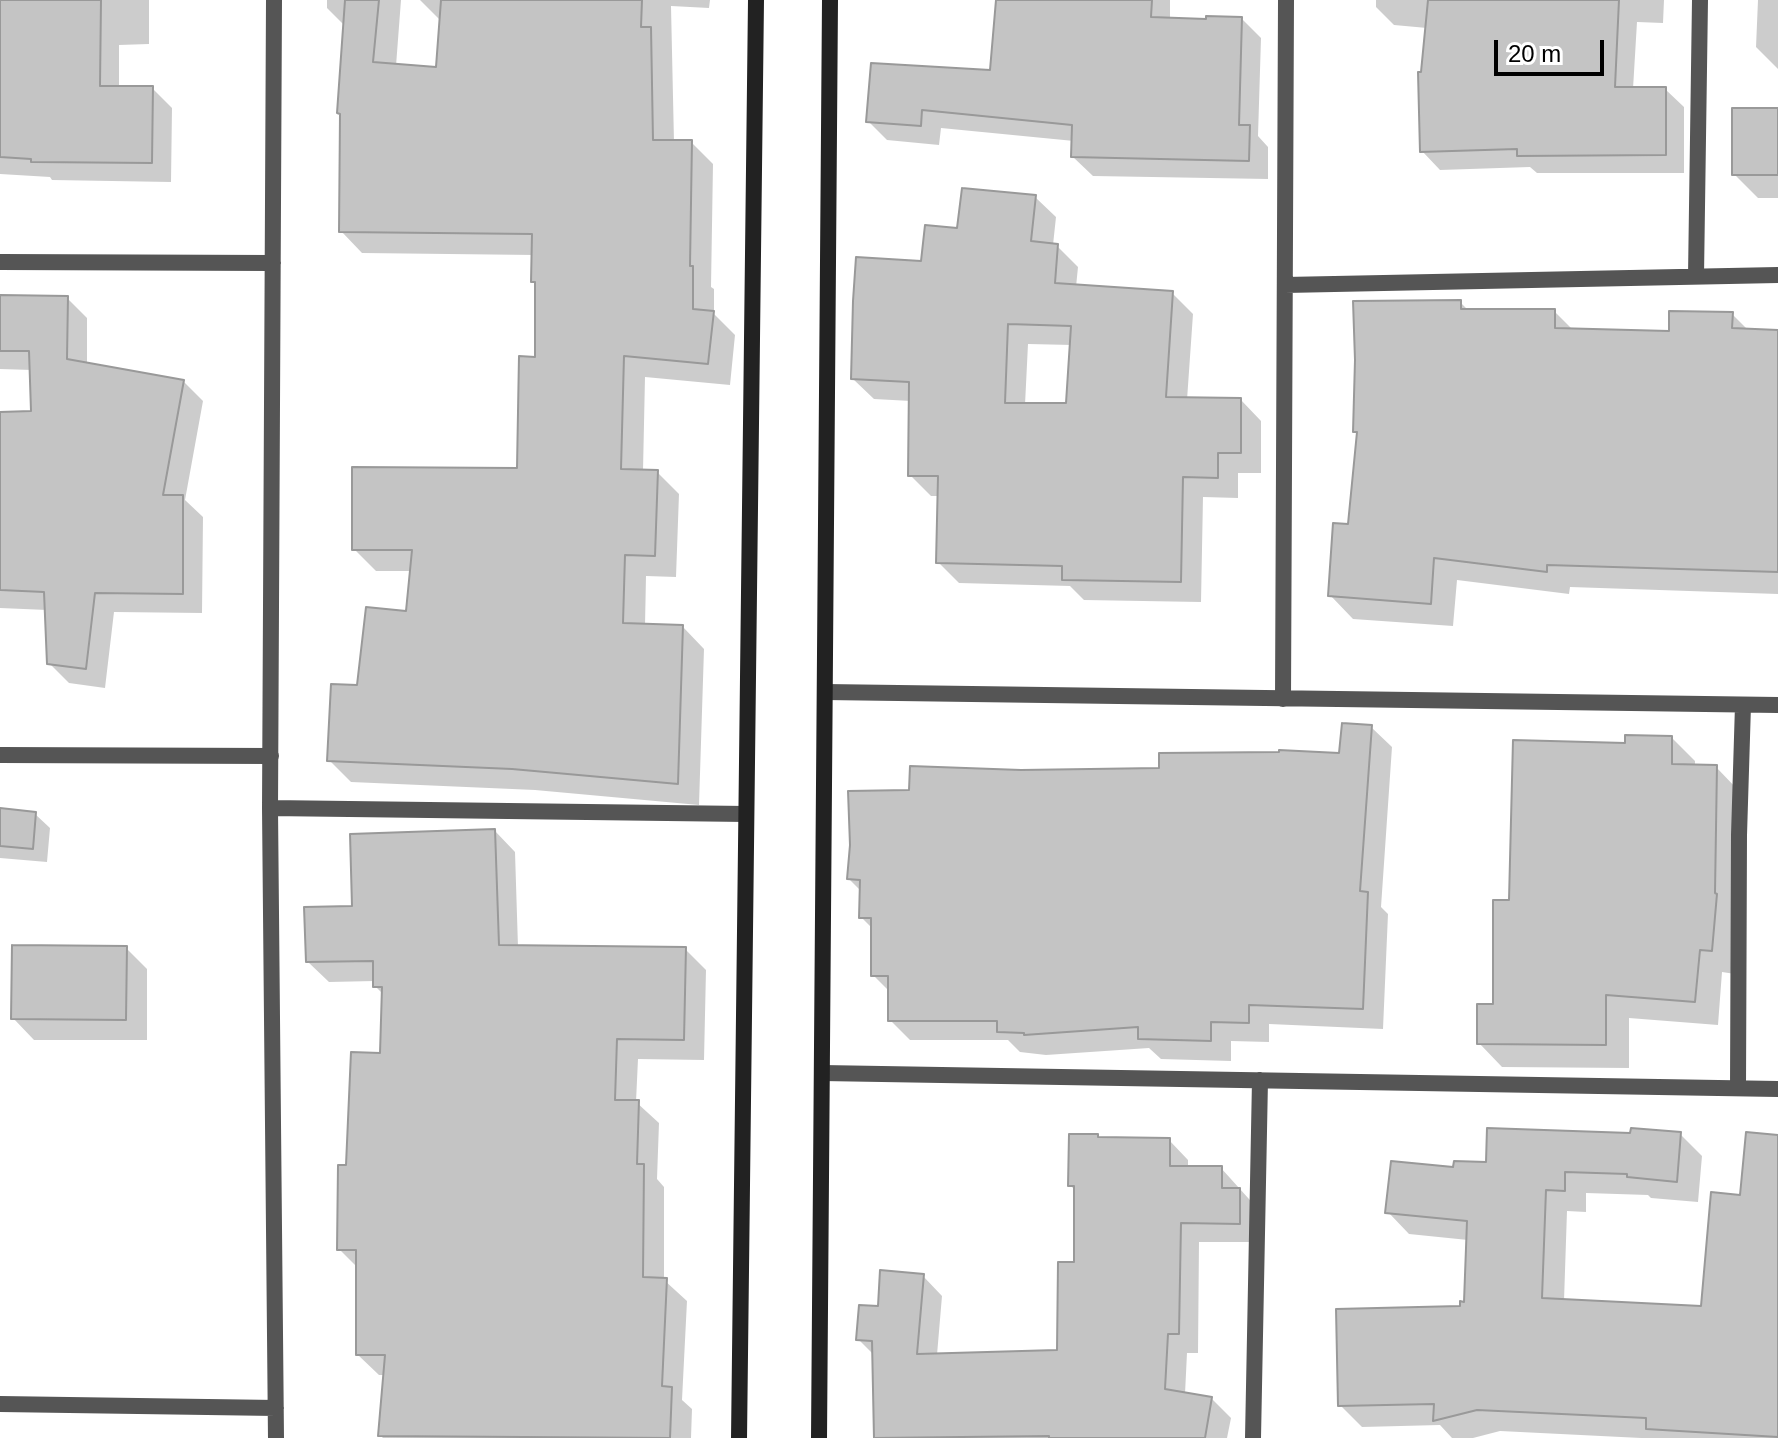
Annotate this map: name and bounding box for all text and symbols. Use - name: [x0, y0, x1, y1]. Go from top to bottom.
- scale bar: [1498, 24, 1608, 74]
- text: 20 m: [1508, 40, 1561, 67]

